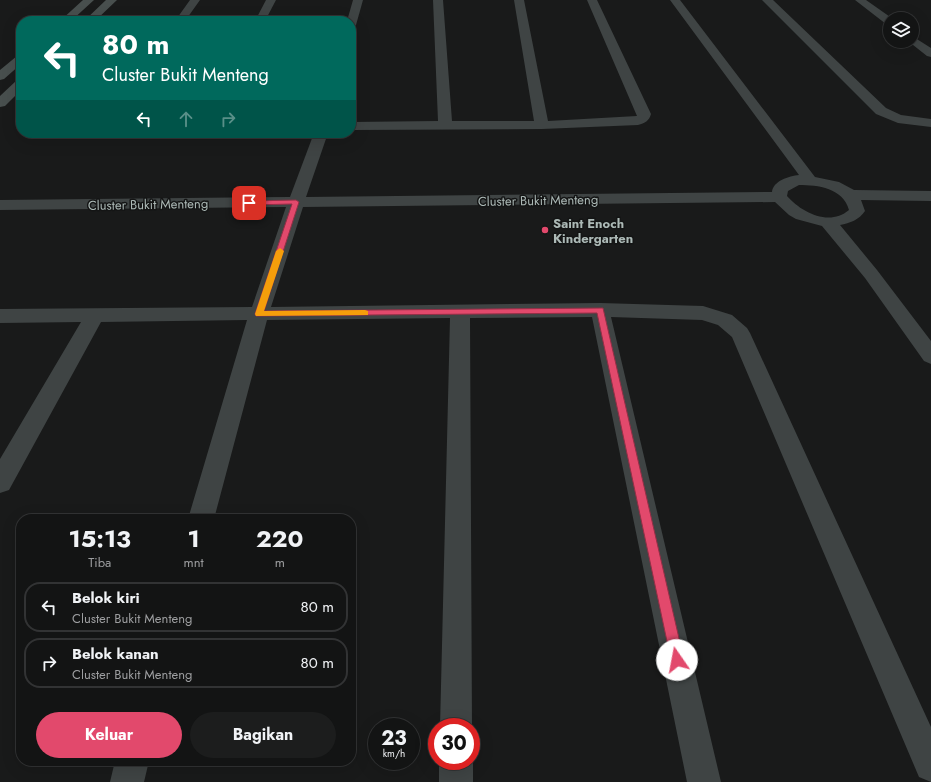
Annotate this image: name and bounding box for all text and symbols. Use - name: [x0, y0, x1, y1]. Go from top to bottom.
- map controls: [883, 12, 919, 48]
- button: layers: [883, 12, 919, 48]
- text: 80 m: [102, 24, 169, 65]
- icon: left: [36, 32, 88, 84]
- text: Cluster Bukit Menteng: [102, 62, 269, 88]
- icon: left: [133, 108, 155, 130]
- icon: ahead: [175, 108, 197, 130]
- icon: right: [217, 108, 239, 130]
- pin: [232, 186, 266, 220]
- street label: Cluster Bukit Menteng: [478, 190, 598, 211]
- icon: arrive: [238, 192, 260, 214]
- street label: Cluster Bukit Menteng: [88, 194, 208, 215]
- place label: Saint Enoch Kindergarten: [553, 214, 633, 248]
- marker: Saint Enoch Kindergarten: [540, 225, 550, 235]
- text: 15:13: [68, 521, 131, 556]
- text: 1: [187, 521, 200, 556]
- text: 220: [256, 521, 303, 556]
- text: Tiba: [88, 553, 111, 572]
- text: mnt: [184, 553, 204, 572]
- text: m: [275, 553, 285, 572]
- text: Belok kiri: [72, 587, 140, 609]
- icon: left: [38, 596, 60, 618]
- text: 80 m: [301, 596, 334, 618]
- text: Cluster Bukit Menteng: [72, 609, 192, 628]
- position arrow: [656, 639, 698, 681]
- text: Belok kanan: [72, 643, 159, 665]
- icon: right: [38, 652, 60, 674]
- text: 80 m: [301, 652, 334, 674]
- text: Cluster Bukit Menteng: [72, 665, 192, 684]
- button: Keluar: [36, 712, 182, 758]
- button: Bagikan: [190, 712, 336, 758]
- speed limit sign: 30: [428, 718, 480, 770]
- text: 23: [381, 724, 407, 753]
- text: km/h: [383, 746, 405, 761]

